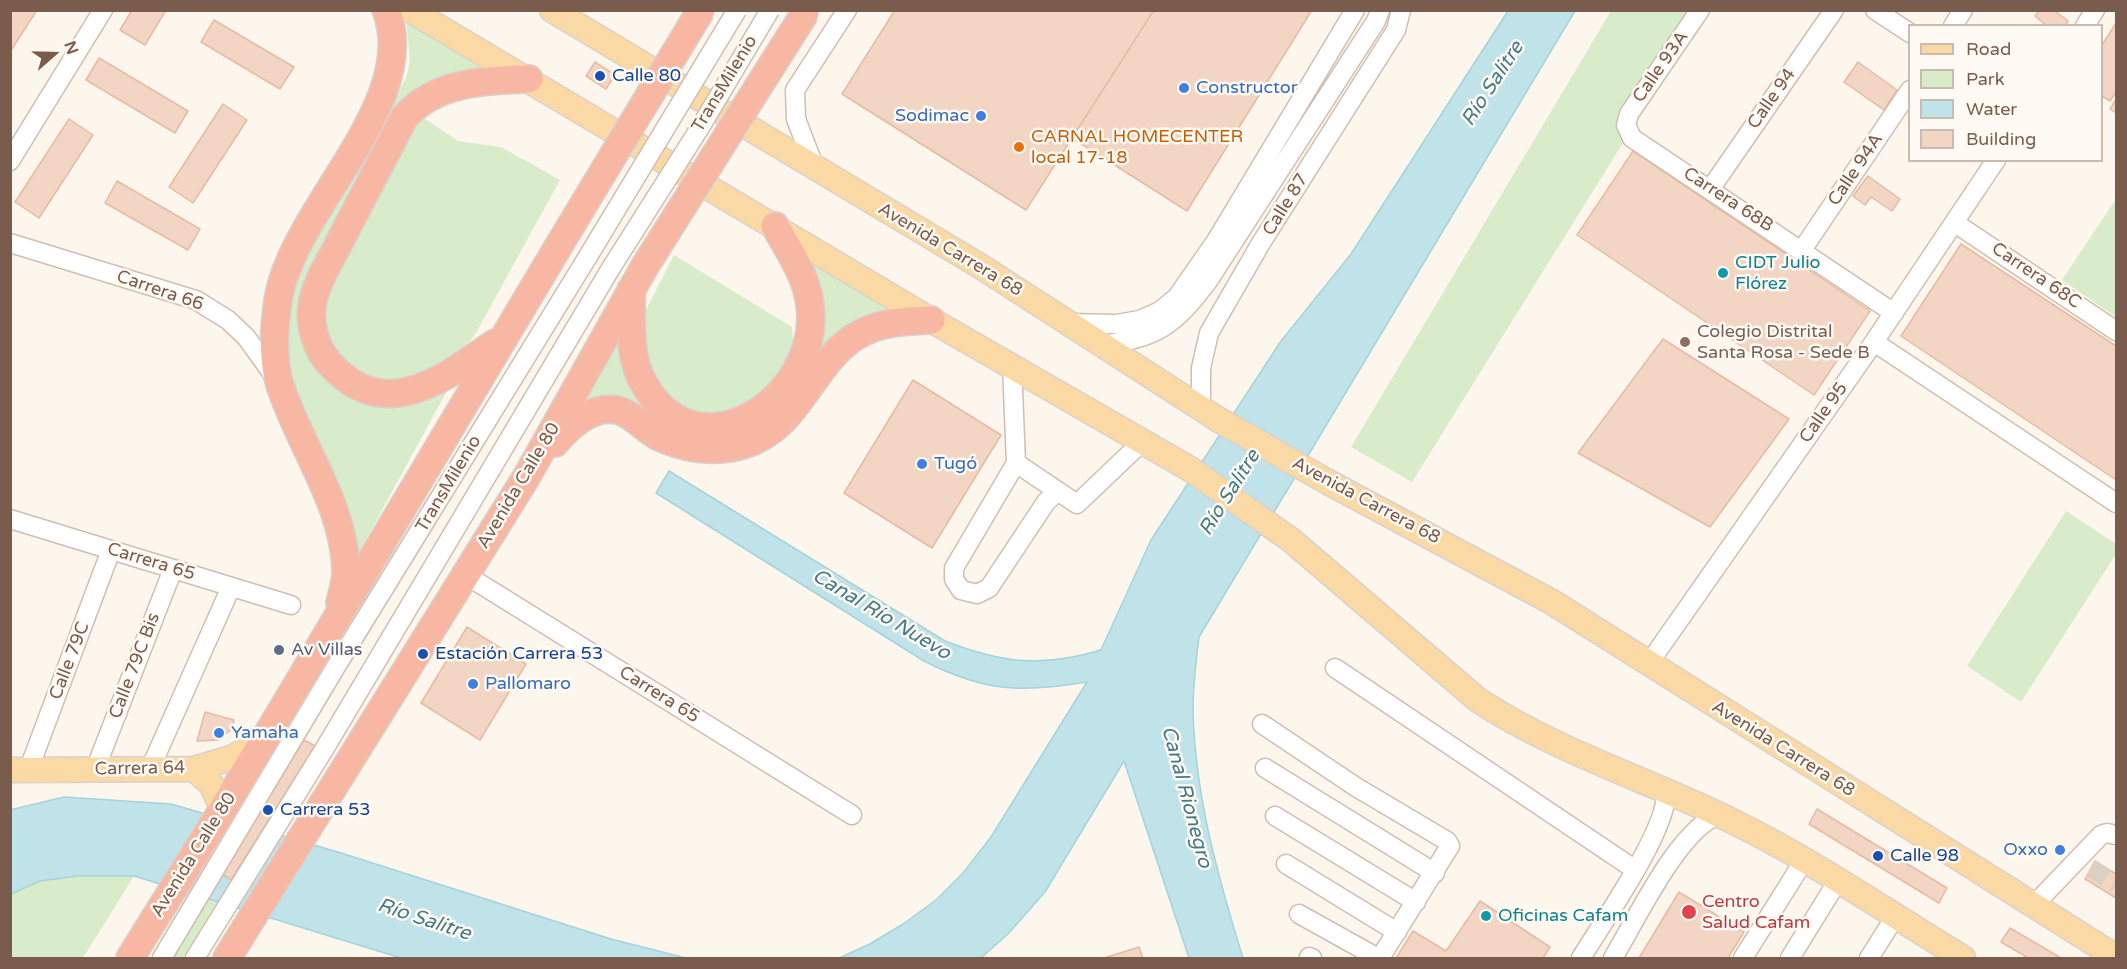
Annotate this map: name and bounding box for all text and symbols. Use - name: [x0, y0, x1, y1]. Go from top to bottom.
- north arrow: [24, 24, 84, 84]
- legend: [1908, 24, 2103, 162]
- street label: Calle 93A: [1628, 27, 1694, 107]
- street label: TransMilenio: [688, 32, 762, 136]
- water label: Río Salitre: [1457, 37, 1529, 131]
- text: N: [59, 38, 83, 57]
- text: Road: [1966, 38, 2011, 60]
- place label: Calle 80: [612, 65, 681, 87]
- street label: Calle 94: [1743, 65, 1801, 133]
- text: Park: [1966, 68, 2004, 90]
- marker: Calle 80: [593, 69, 607, 83]
- place label: Constructor: [1196, 77, 1298, 99]
- marker: Constructor: [1177, 81, 1191, 95]
- text: Water: [1966, 98, 2017, 120]
- place label: Sodimac: [895, 105, 969, 127]
- marker: Sodimac: [974, 109, 988, 123]
- place label: CARNAL HOMECENTER local 17-18: [1031, 126, 1243, 168]
- text: Building: [1966, 128, 2036, 150]
- street label: Calle 94A: [1824, 130, 1888, 210]
- marker: CARNAL HOMECENTER local 17-18: [1012, 140, 1026, 154]
- street label: Carrera 68B: [1679, 163, 1777, 237]
- street label: Calle 87: [1259, 170, 1313, 240]
- street label: Avenida Carrera 68: [874, 198, 1026, 302]
- street label: Carrera 68C: [1987, 238, 2085, 314]
- place label: CIDT Julio Flórez: [1735, 252, 1821, 294]
- street label: Carrera 66: [114, 266, 206, 316]
- marker: CIDT Julio Flórez: [1716, 266, 1730, 280]
- place label: Colegio Distrital Santa Rosa - Sede B: [1697, 321, 1870, 364]
- marker: Colegio Distrital Santa Rosa - Sede B: [1678, 335, 1692, 349]
- street label: Calle 95: [1795, 379, 1853, 447]
- street label: Avenida Calle 80: [473, 419, 565, 553]
- street label: TransMilenio: [412, 432, 486, 536]
- water label: Río Salitre: [1194, 446, 1266, 540]
- place label: Tugó: [934, 453, 977, 475]
- street label: Avenida Carrera 68: [1288, 453, 1444, 549]
- marker: Tugó: [915, 457, 929, 471]
- street label: Carrera 65: [105, 538, 197, 586]
- water label: Canal Río Nuevo: [807, 564, 955, 666]
- street label: Calle 79C Bis: [105, 610, 165, 722]
- street label: Calle 79C: [45, 619, 95, 703]
- place label: Av Villas: [291, 639, 363, 661]
- marker: Av Villas: [272, 643, 286, 657]
- place label: Estación Carrera 53: [435, 643, 603, 665]
- marker: Estación Carrera 53: [416, 647, 430, 661]
- street label: Carrera 65: [615, 662, 703, 728]
- place label: Pallomaro: [485, 673, 571, 695]
- marker: Pallomaro: [466, 677, 480, 691]
- street label: Avenida Carrera 68: [1707, 696, 1859, 802]
- place label: Yamaha: [231, 722, 299, 744]
- water label: Canal Rionegro: [1156, 723, 1216, 871]
- marker: Yamaha: [212, 726, 226, 740]
- street label: Carrera 64: [95, 757, 185, 781]
- street label: Avenida Calle 80: [147, 789, 241, 921]
- place label: Carrera 53: [280, 799, 371, 821]
- marker: Carrera 53: [261, 803, 275, 817]
- place label: Oxxo: [2003, 839, 2048, 861]
- marker: Oxxo: [2053, 843, 2067, 857]
- place label: Calle 98: [1890, 845, 1959, 867]
- marker: Calle 98: [1871, 849, 1885, 863]
- place label: Centro Salud Cafam: [1702, 891, 1810, 934]
- water label: Río Salitre: [374, 894, 474, 946]
- marker: Centro Salud Cafam: [1680, 903, 1698, 921]
- place label: Oficinas Cafam: [1498, 905, 1628, 927]
- marker: Oficinas Cafam: [1479, 909, 1493, 923]

